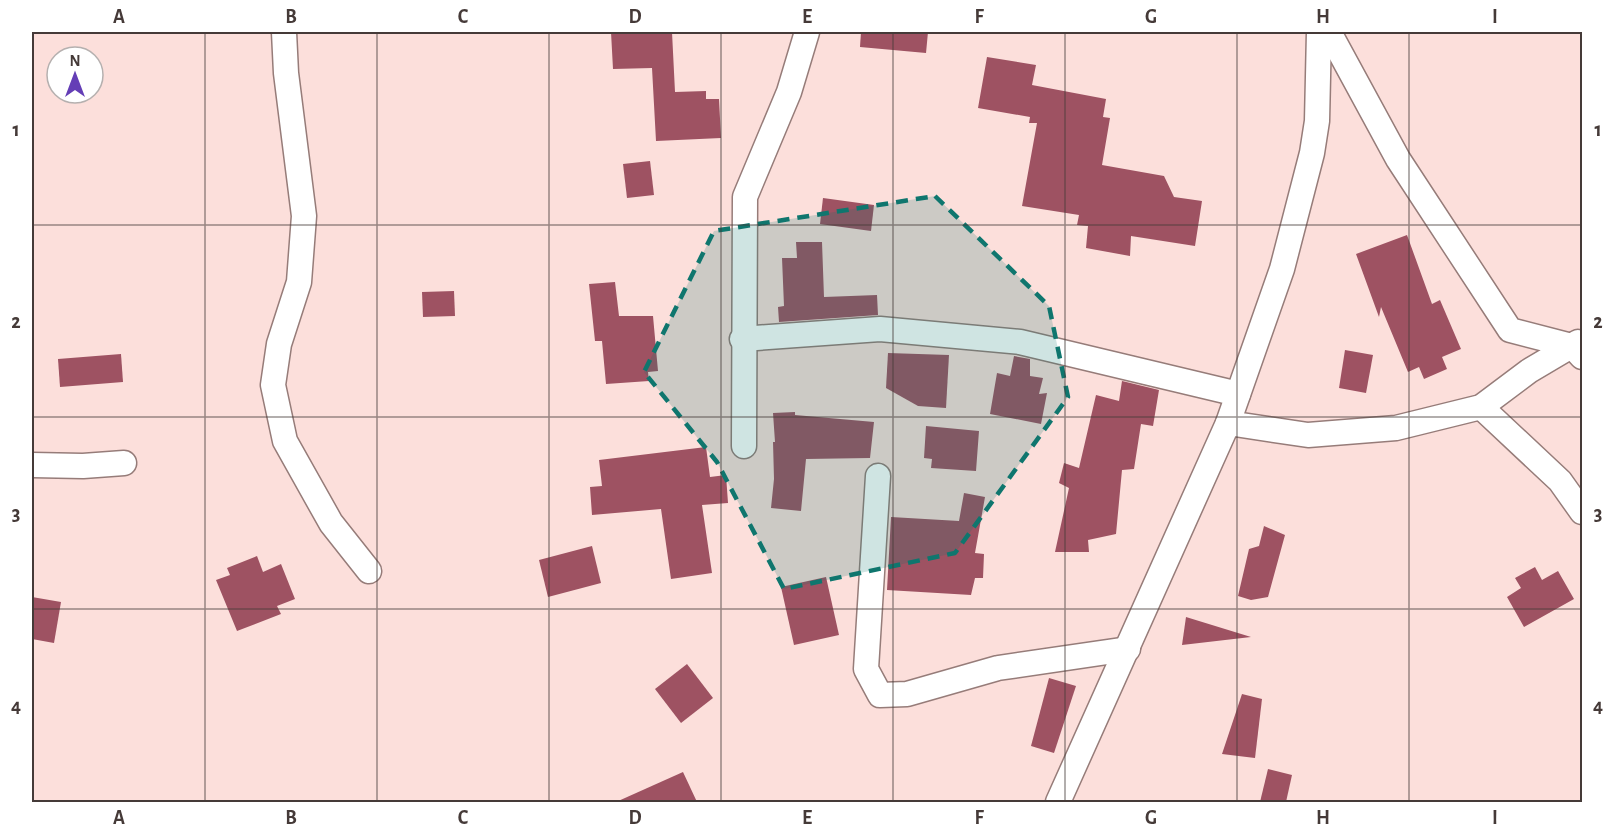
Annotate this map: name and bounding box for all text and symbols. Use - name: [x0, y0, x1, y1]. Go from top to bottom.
- text: A: [113, 7, 125, 27]
- text: B: [285, 7, 297, 27]
- text: C: [458, 7, 469, 27]
- text: D: [628, 7, 642, 27]
- text: E: [802, 7, 812, 27]
- text: F: [974, 7, 984, 27]
- text: G: [1145, 7, 1157, 27]
- text: H: [1316, 7, 1330, 27]
- text: I: [1492, 7, 1498, 27]
- north arrow: [45, 45, 105, 105]
- text: N: [69, 53, 81, 69]
- text: 1: [12, 120, 20, 140]
- text: 1: [1594, 120, 1602, 140]
- text: 2: [11, 312, 21, 332]
- text: 2: [1593, 312, 1603, 332]
- text: 3: [12, 504, 20, 524]
- text: 3: [1594, 504, 1602, 524]
- text: 4: [11, 696, 21, 716]
- text: 4: [1593, 696, 1603, 716]
- text: A: [113, 808, 125, 828]
- text: B: [285, 808, 297, 828]
- text: C: [458, 808, 469, 828]
- text: D: [628, 808, 642, 828]
- text: E: [802, 808, 812, 828]
- text: F: [974, 808, 984, 828]
- text: G: [1145, 808, 1157, 828]
- text: H: [1316, 808, 1330, 828]
- text: I: [1492, 808, 1498, 828]

